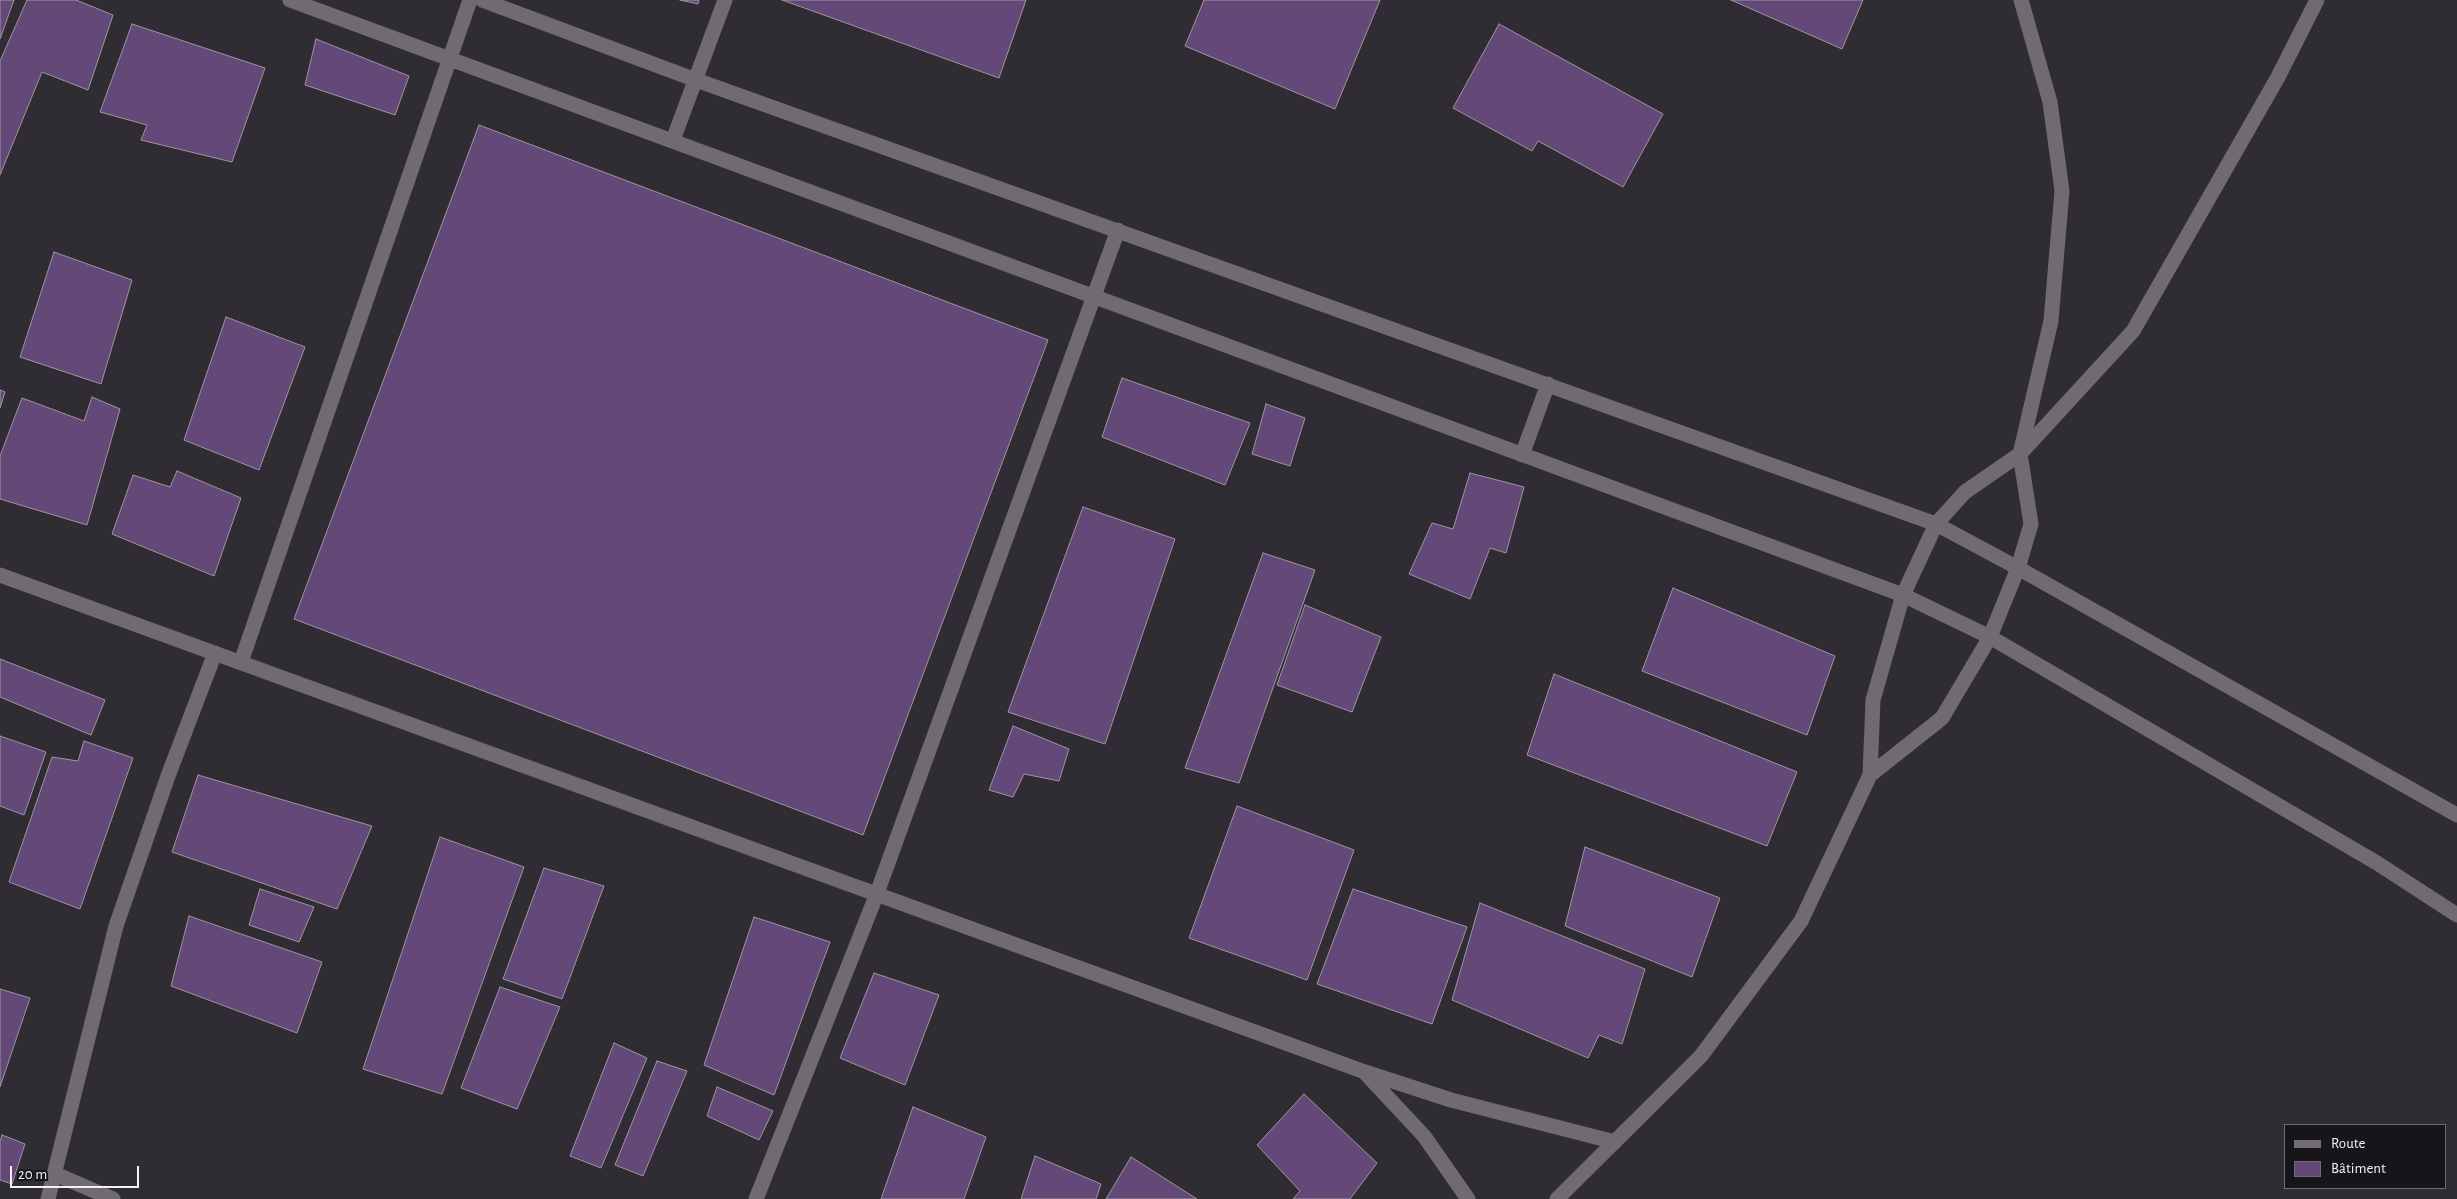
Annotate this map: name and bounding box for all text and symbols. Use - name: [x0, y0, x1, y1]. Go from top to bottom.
- legend: [2284, 1124, 2447, 1189]
- text: Route: [2331, 1136, 2365, 1151]
- scale bar: [12, 1156, 141, 1188]
- text: Bâtiment: [2331, 1161, 2386, 1176]
- text: 20 m: [18, 1167, 47, 1182]

